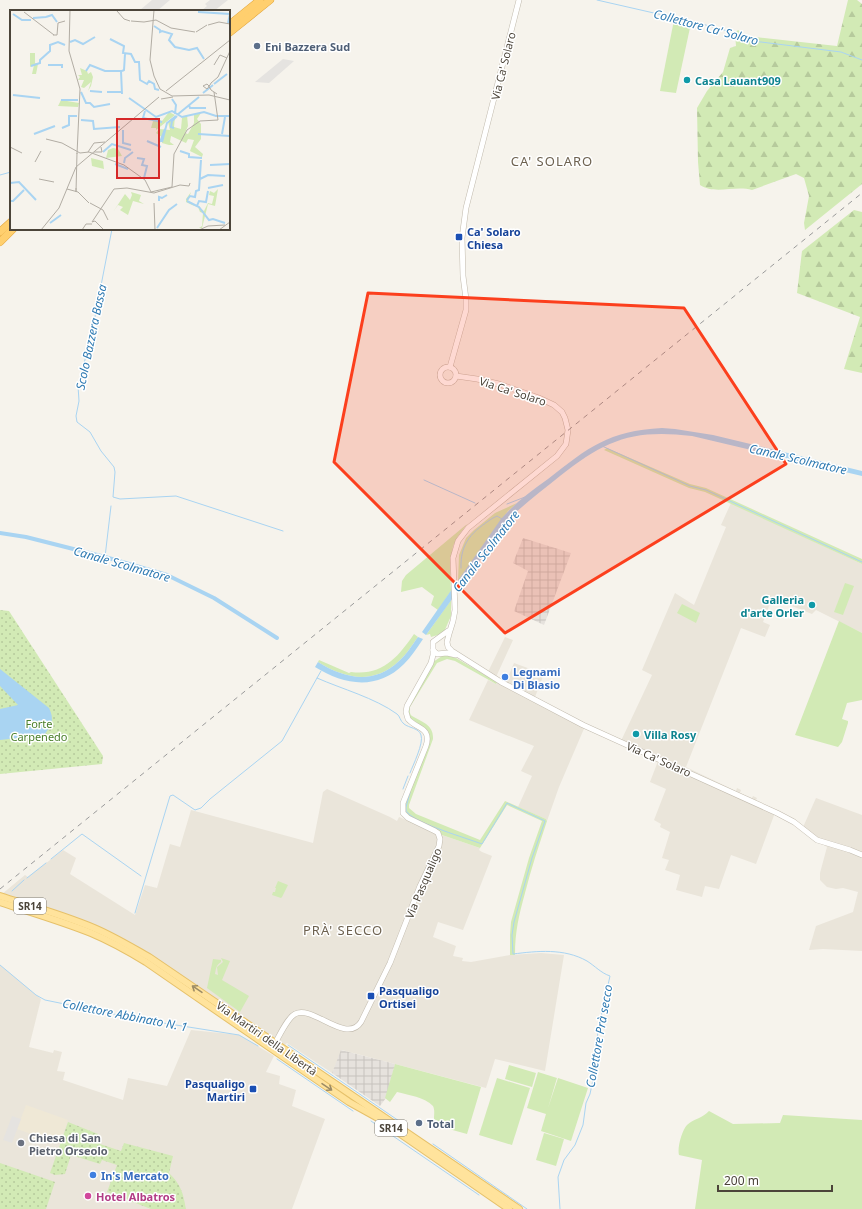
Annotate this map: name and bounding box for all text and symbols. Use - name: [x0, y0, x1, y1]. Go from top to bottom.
- water label: Collettore Ca' Solaro: [652, 5, 761, 49]
- inset map: [10, 10, 230, 230]
- street label: Via Ca' Solaro: [487, 30, 519, 102]
- place label: Eni Bazzera Sud: [265, 39, 350, 54]
- marker: Eni Bazzera Sud: [252, 41, 262, 51]
- place label: Casa Lauant909: [695, 73, 781, 88]
- marker: Casa Lauant909: [682, 75, 692, 85]
- district label: CA' SOLARO: [511, 152, 593, 170]
- place label: Ca' Solaro Chiesa: [467, 224, 521, 252]
- marker: Ca' Solaro Chiesa: [454, 232, 464, 242]
- water label: Scolo Bazzera Bassa: [72, 282, 111, 391]
- street label: Via Ca' Solaro: [478, 373, 549, 409]
- water label: Canale Scolmatore: [747, 439, 849, 479]
- water label: Canale Scolmatore: [449, 506, 523, 596]
- water label: Canale Scolmatore: [72, 542, 172, 586]
- place label: Galleria d'arte Orler: [740, 592, 804, 620]
- marker: Galleria d'arte Orler: [807, 600, 817, 610]
- place label: Legnami Di Blasio: [513, 664, 560, 692]
- marker: Legnami Di Blasio: [500, 672, 510, 682]
- park label: Forte Carpenedo: [10, 716, 68, 744]
- place label: Villa Rosy: [644, 727, 697, 742]
- marker: Villa Rosy: [631, 729, 641, 739]
- street label: Via Ca' Solaro: [624, 738, 694, 780]
- street label: Via Pasqualigo: [401, 845, 445, 921]
- road number: SR14: [14, 898, 46, 914]
- district label: PRÀ' SECCO: [303, 921, 383, 939]
- place label: Pasqualigo Ortisei: [379, 983, 439, 1011]
- water label: Collettore Prà secco: [582, 983, 616, 1089]
- one-way arrow: [192, 985, 203, 993]
- marker: Pasqualigo Ortisei: [366, 991, 376, 1001]
- water label: Collettore Abbinato N. 1: [61, 995, 189, 1035]
- street label: Via Martiri della Libertà: [213, 997, 321, 1079]
- place label: Pasqualigo Martiri: [185, 1076, 245, 1104]
- one-way arrow: [321, 1083, 332, 1091]
- marker: Pasqualigo Martiri: [248, 1084, 258, 1094]
- place label: Total: [427, 1116, 454, 1131]
- marker: Total: [414, 1118, 424, 1128]
- road number: SR14: [375, 1120, 407, 1136]
- place label: Chiesa di San Pietro Orseolo: [29, 1130, 108, 1158]
- marker: Chiesa di San Pietro Orseolo: [16, 1138, 26, 1148]
- scale bar: [718, 1167, 832, 1193]
- place label: In's Mercato: [101, 1168, 169, 1183]
- marker: In's Mercato: [88, 1170, 98, 1180]
- text: 200 m: [724, 1172, 759, 1189]
- place label: Hotel Albatros: [96, 1189, 176, 1204]
- marker: Hotel Albatros: [83, 1191, 93, 1201]

